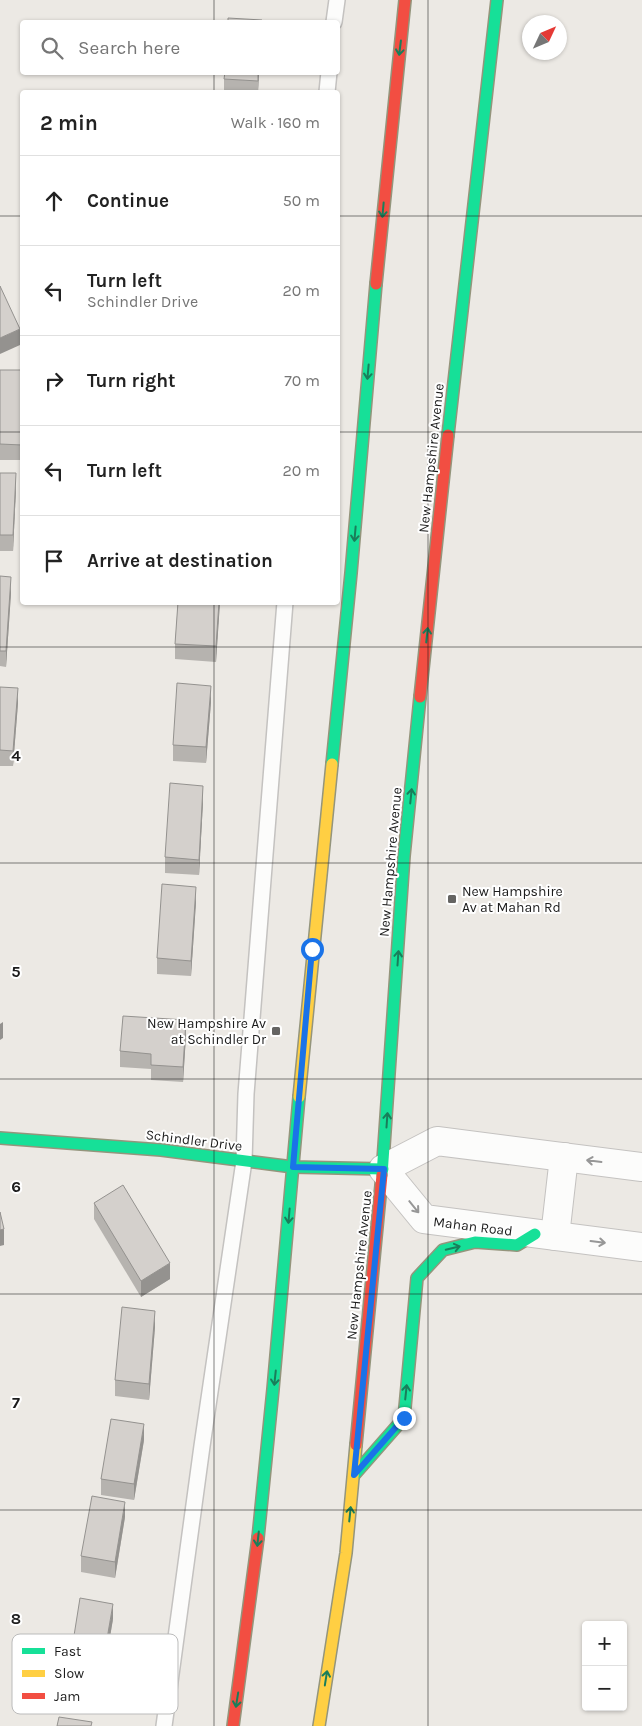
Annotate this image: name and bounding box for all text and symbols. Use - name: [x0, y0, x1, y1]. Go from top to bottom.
- north arrow: [522, 15, 567, 60]
- search box: [20, 20, 340, 75]
- icon: search: [38, 34, 66, 62]
- text: Search here: [78, 37, 180, 59]
- one-way arrow: [395, 40, 405, 56]
- text: 2 min: [40, 111, 98, 135]
- text: Walk · 160 m: [231, 113, 320, 132]
- icon: ahead: [40, 187, 68, 215]
- text: Continue: [87, 190, 169, 212]
- text: 50 m: [283, 191, 320, 210]
- one-way arrow: [378, 202, 388, 218]
- text: Turn left: [87, 270, 162, 292]
- icon: left: [40, 277, 68, 305]
- text: 20 m: [282, 281, 320, 300]
- text: Schindler Drive: [87, 292, 198, 311]
- one-way arrow: [364, 364, 373, 380]
- icon: right: [40, 367, 68, 395]
- text: Turn right: [87, 370, 176, 392]
- text: 70 m: [284, 371, 320, 390]
- street label: New Hampshire Avenue: [415, 382, 448, 534]
- icon: left: [40, 457, 68, 485]
- text: Turn left: [87, 460, 162, 482]
- text: 20 m: [282, 461, 320, 480]
- one-way arrow: [350, 526, 359, 542]
- icon: arrive: [40, 547, 68, 575]
- text: Arrive at destination: [87, 550, 273, 572]
- one-way arrow: [422, 627, 432, 643]
- text: 4: [11, 746, 21, 765]
- street label: New Hampshire Avenue: [375, 786, 406, 938]
- one-way arrow: [406, 789, 416, 805]
- place label: New Hampshire Av at Mahan Rd: [462, 883, 563, 916]
- marker: New Hampshire Av at Mahan Rd: [446, 893, 458, 905]
- route start: [301, 938, 324, 961]
- one-way arrow: [393, 951, 402, 967]
- text: 5: [11, 962, 21, 981]
- place label: New Hampshire Av at Schindler Dr: [147, 1015, 267, 1048]
- marker: New Hampshire Av at Schindler Dr: [270, 1025, 282, 1037]
- one-way arrow: [382, 1113, 391, 1129]
- street label: Schindler Drive: [145, 1126, 243, 1155]
- one-way arrow: [586, 1155, 602, 1165]
- text: 6: [11, 1177, 21, 1196]
- street label: New Hampshire Avenue: [343, 1189, 376, 1341]
- one-way arrow: [408, 1200, 419, 1213]
- one-way arrow: [284, 1207, 293, 1223]
- street label: Mahan Road: [432, 1213, 514, 1240]
- one-way arrow: [590, 1237, 606, 1247]
- one-way arrow: [444, 1243, 460, 1252]
- one-way arrow: [270, 1369, 280, 1385]
- one-way arrow: [401, 1385, 411, 1401]
- text: 7: [12, 1393, 20, 1412]
- route end: [393, 1407, 416, 1430]
- one-way arrow: [345, 1506, 355, 1522]
- one-way arrow: [253, 1531, 263, 1547]
- text: 8: [11, 1609, 21, 1628]
- map controls: [582, 1621, 627, 1711]
- button: +: [582, 1621, 627, 1666]
- legend: [12, 1634, 178, 1714]
- text: Fast: [54, 1643, 81, 1660]
- text: Slow: [54, 1665, 84, 1682]
- button: −: [582, 1666, 627, 1711]
- one-way arrow: [322, 1670, 332, 1686]
- text: Jam: [54, 1688, 80, 1705]
- one-way arrow: [232, 1692, 242, 1708]

